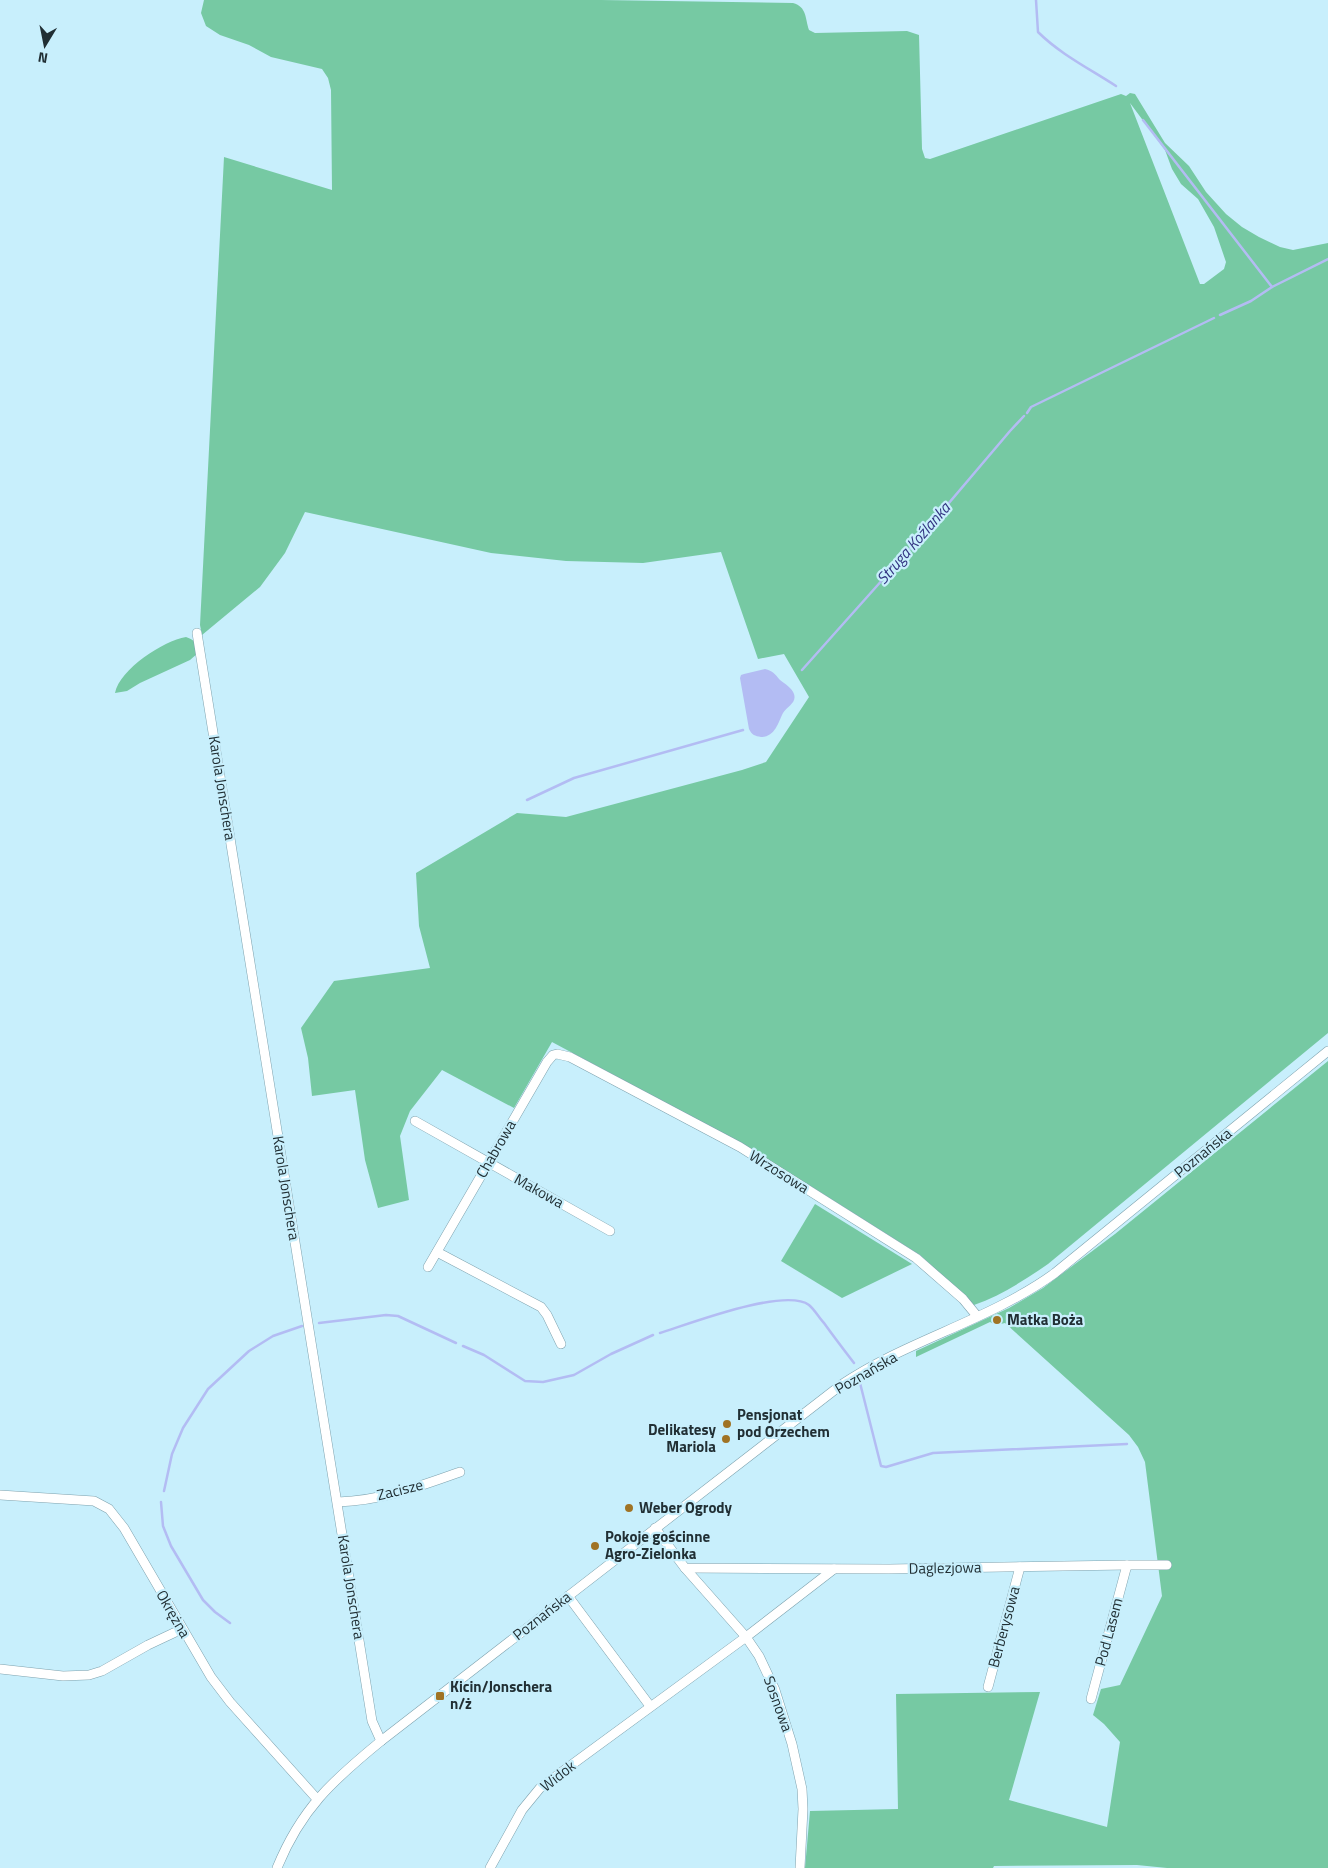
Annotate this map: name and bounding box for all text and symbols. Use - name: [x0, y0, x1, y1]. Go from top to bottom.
- north arrow: [20, 20, 70, 70]
- text: N: [36, 47, 49, 69]
- water label: Struga Koźlanka: [871, 496, 956, 589]
- street label: Karola Jonschera: [203, 734, 242, 842]
- street label: Chabrowa: [470, 1115, 522, 1182]
- street label: Poznańska: [1169, 1122, 1237, 1183]
- street label: Karola Jonschera: [267, 1134, 306, 1242]
- street label: Wrzosowa: [745, 1144, 814, 1199]
- street label: Makowa: [510, 1167, 569, 1214]
- place label: Matka Boża: [1007, 1308, 1084, 1331]
- marker: Matka Boża: [991, 1314, 1003, 1326]
- street label: Poznańska: [830, 1345, 902, 1400]
- place label: Pensjonat pod Orzechem: [737, 1403, 830, 1443]
- place label: Delikatesy Mariola: [648, 1418, 716, 1458]
- marker: Pensjonat pod Orzechem: [721, 1418, 733, 1430]
- marker: Delikatesy Mariola: [720, 1433, 732, 1445]
- street label: Zacisze: [374, 1473, 425, 1506]
- place label: Weber Ogrody: [639, 1496, 733, 1519]
- marker: Weber Ogrody: [623, 1502, 635, 1514]
- place label: Pokoje gościnne Agro-Zielonka: [605, 1525, 710, 1565]
- street label: Karola Jonschera: [332, 1533, 371, 1641]
- marker: Pokoje gościnne Agro-Zielonka: [589, 1540, 601, 1552]
- street label: Daglezjowa: [908, 1555, 982, 1580]
- street label: Berberysowa: [982, 1583, 1026, 1670]
- street label: Okrężna: [150, 1585, 197, 1642]
- street label: Poznańska: [508, 1585, 576, 1646]
- street label: Pod Lasem: [1088, 1595, 1129, 1669]
- street label: Sosnowa: [758, 1673, 799, 1735]
- place label: Kicin/Jonschera n/ż: [450, 1675, 552, 1715]
- marker: Kicin/Jonschera n/ż: [434, 1690, 446, 1702]
- street label: Widok: [535, 1754, 580, 1797]

